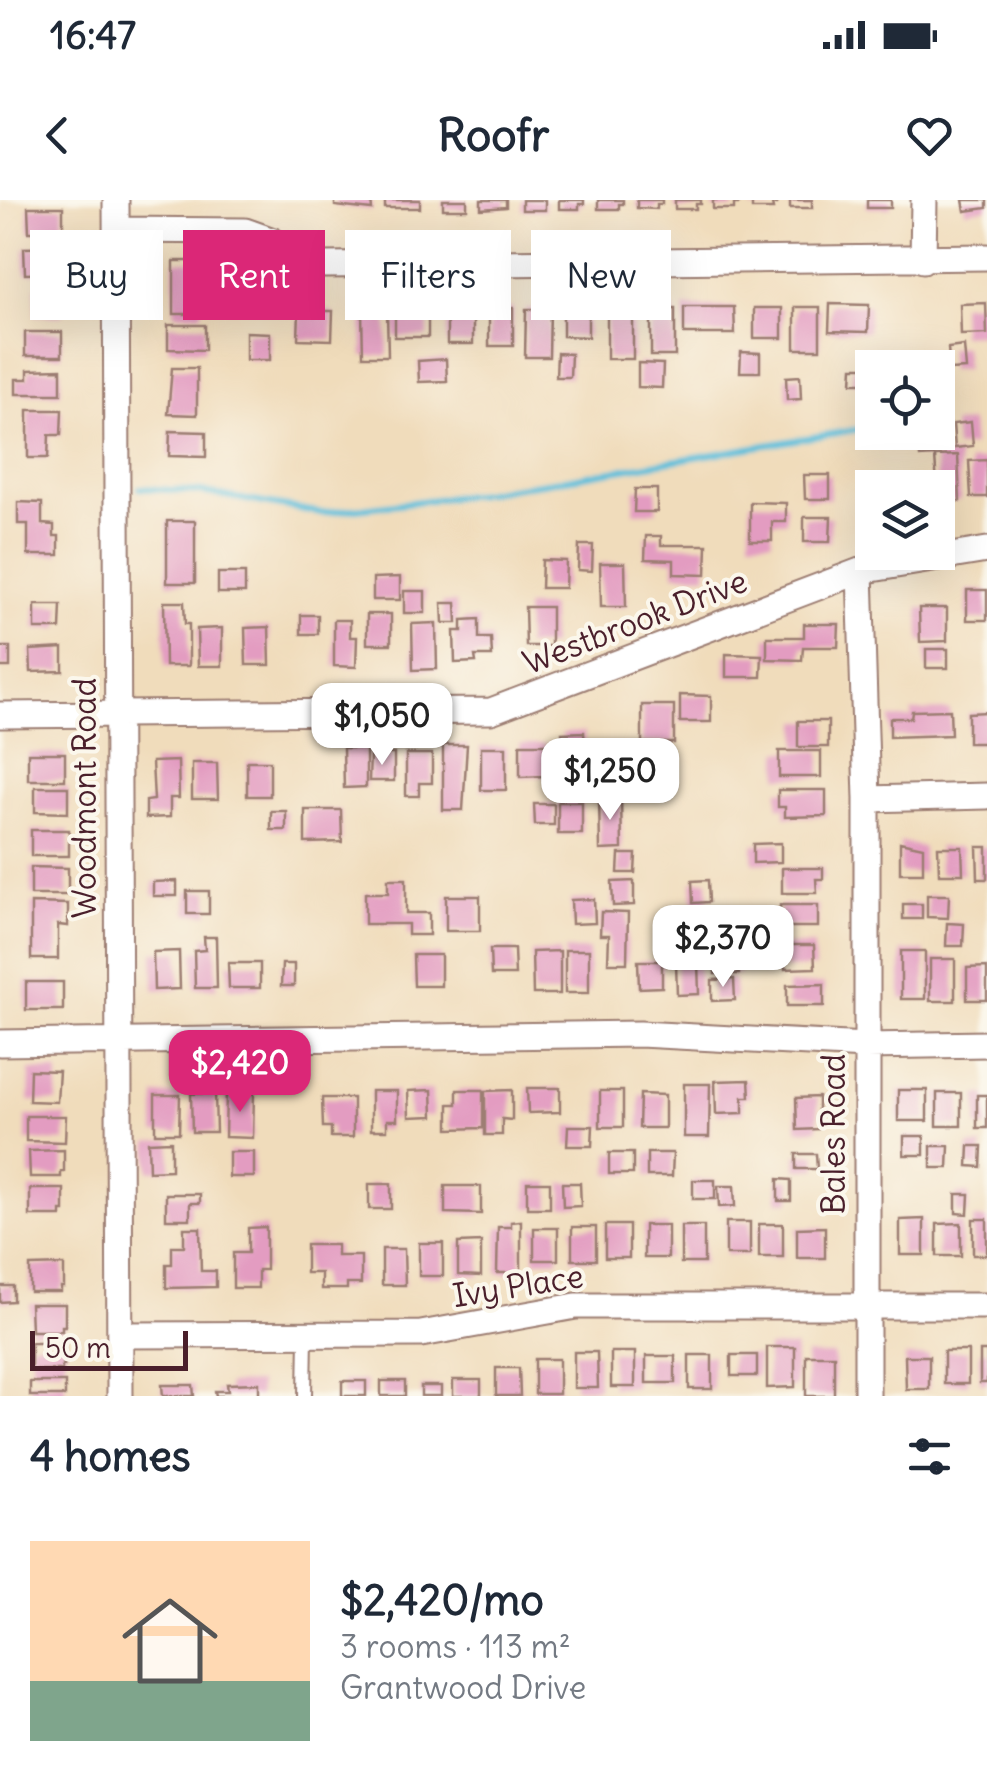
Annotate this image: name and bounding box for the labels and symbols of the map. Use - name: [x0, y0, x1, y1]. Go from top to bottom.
- street label: Westbrook Drive: [517, 560, 753, 683]
- street label: Woodmont Road: [64, 678, 105, 918]
- pin: $1,050: [301, 683, 463, 768]
- pin: $1,250: [529, 738, 691, 823]
- pin: $2,370: [642, 905, 804, 990]
- pin: $2,420: [159, 1030, 321, 1115]
- street label: Bales Road: [813, 1054, 854, 1214]
- street label: Ivy Place: [450, 1255, 586, 1316]
- scale bar: [30, 1326, 188, 1370]

